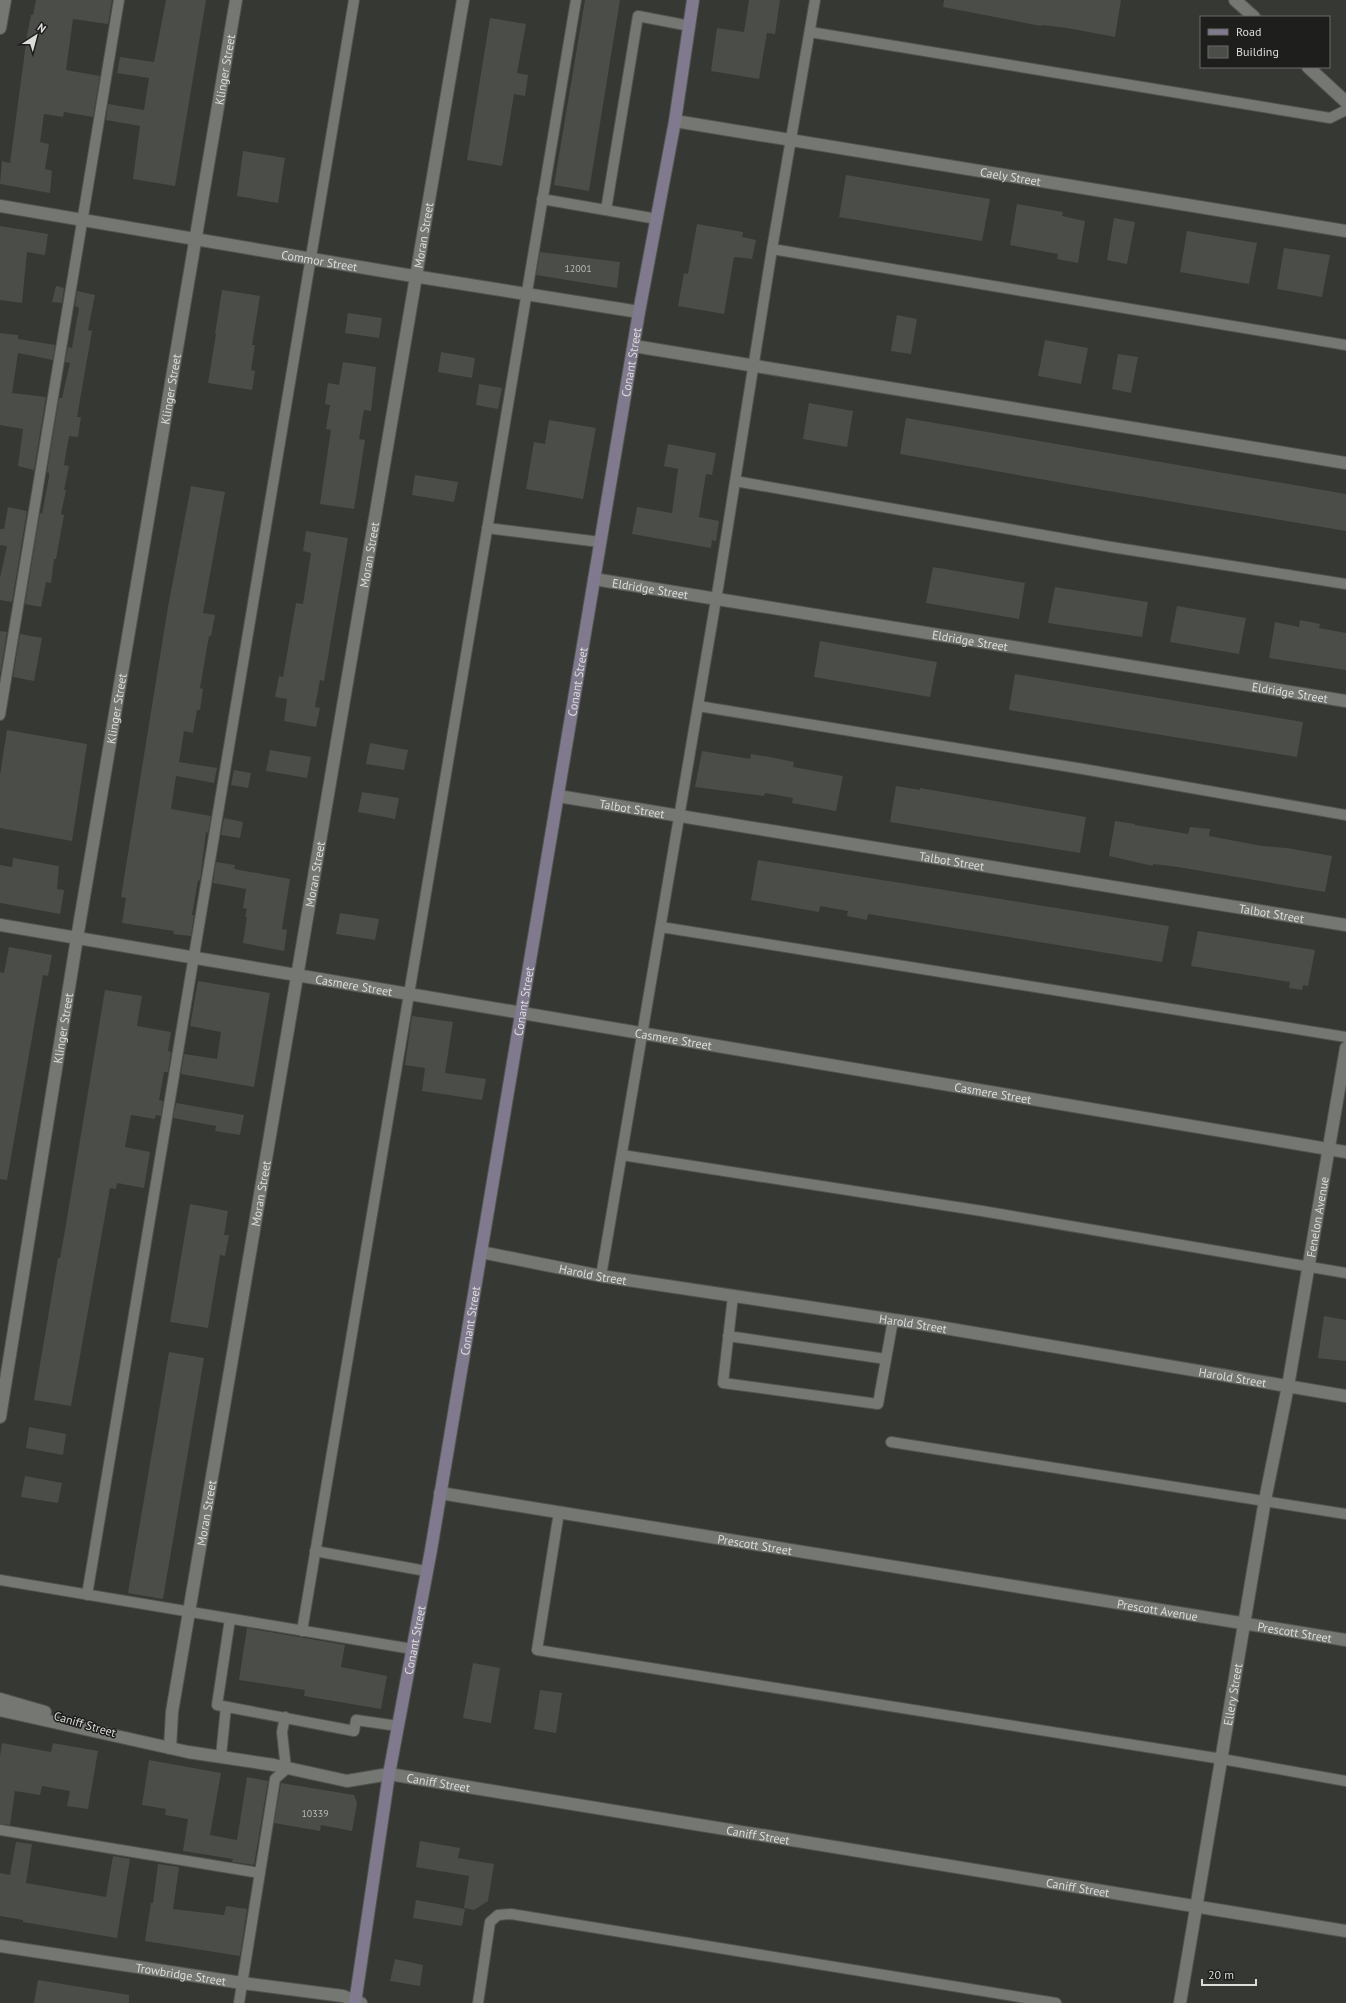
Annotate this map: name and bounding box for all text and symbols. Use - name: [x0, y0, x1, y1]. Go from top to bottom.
- north arrow: [16, 16, 56, 56]
- legend: [1200, 16, 1330, 68]
- text: N: [35, 20, 49, 36]
- text: Road: [1236, 24, 1261, 39]
- street label: Klinger Street: [211, 33, 238, 106]
- text: Building: [1236, 44, 1279, 59]
- street label: Caely Street: [979, 164, 1042, 188]
- street label: Moran Street: [410, 201, 436, 269]
- street label: Commor Street: [280, 246, 359, 274]
- house number: 12001: [564, 262, 592, 275]
- street label: Conant Street: [617, 326, 644, 398]
- street label: Klinger Street: [157, 353, 183, 425]
- street label: Moran Street: [356, 521, 382, 589]
- street label: Eldridge Street: [611, 575, 689, 602]
- street label: Eldridge Street: [931, 626, 1009, 654]
- street label: Conant Street: [564, 646, 590, 717]
- street label: Klinger Street: [103, 672, 129, 745]
- street label: Eldridge Street: [1251, 678, 1329, 705]
- street label: Talbot Street: [598, 795, 666, 821]
- street label: Moran Street: [301, 840, 327, 908]
- street label: Talbot Street: [918, 848, 985, 873]
- street label: Talbot Street: [1238, 900, 1305, 926]
- street label: Conant Street: [510, 965, 536, 1037]
- street label: Casmere Street: [314, 971, 394, 999]
- street label: Klinger Street: [49, 992, 76, 1064]
- street label: Casmere Street: [634, 1025, 713, 1052]
- street label: Casmere Street: [953, 1079, 1033, 1106]
- street label: Moran Street: [247, 1159, 273, 1228]
- street label: Fenelon Avenue: [1303, 1175, 1331, 1259]
- street label: Harold Street: [558, 1260, 628, 1287]
- street label: Conant Street: [456, 1285, 483, 1356]
- street label: Harold Street: [878, 1310, 948, 1336]
- street label: Harold Street: [1198, 1364, 1268, 1390]
- street label: Moran Street: [193, 1479, 219, 1547]
- street label: Prescott Street: [717, 1531, 793, 1558]
- street label: Prescott Avenue: [1116, 1595, 1199, 1623]
- street label: Conant Street: [400, 1604, 428, 1676]
- street label: Prescott Street: [1256, 1618, 1333, 1645]
- street label: Ellery Street: [1220, 1662, 1245, 1727]
- street label: Caniff Street: [52, 1708, 118, 1740]
- street label: Caniff Street: [406, 1770, 471, 1795]
- house number: 10339: [301, 1807, 329, 1820]
- street label: Caniff Street: [725, 1822, 791, 1847]
- street label: Caniff Street: [1045, 1874, 1111, 1900]
- street label: Trowbridge Street: [135, 1959, 227, 1988]
- scale bar: [1202, 1961, 1256, 1987]
- text: 20 m: [1208, 1967, 1234, 1982]

